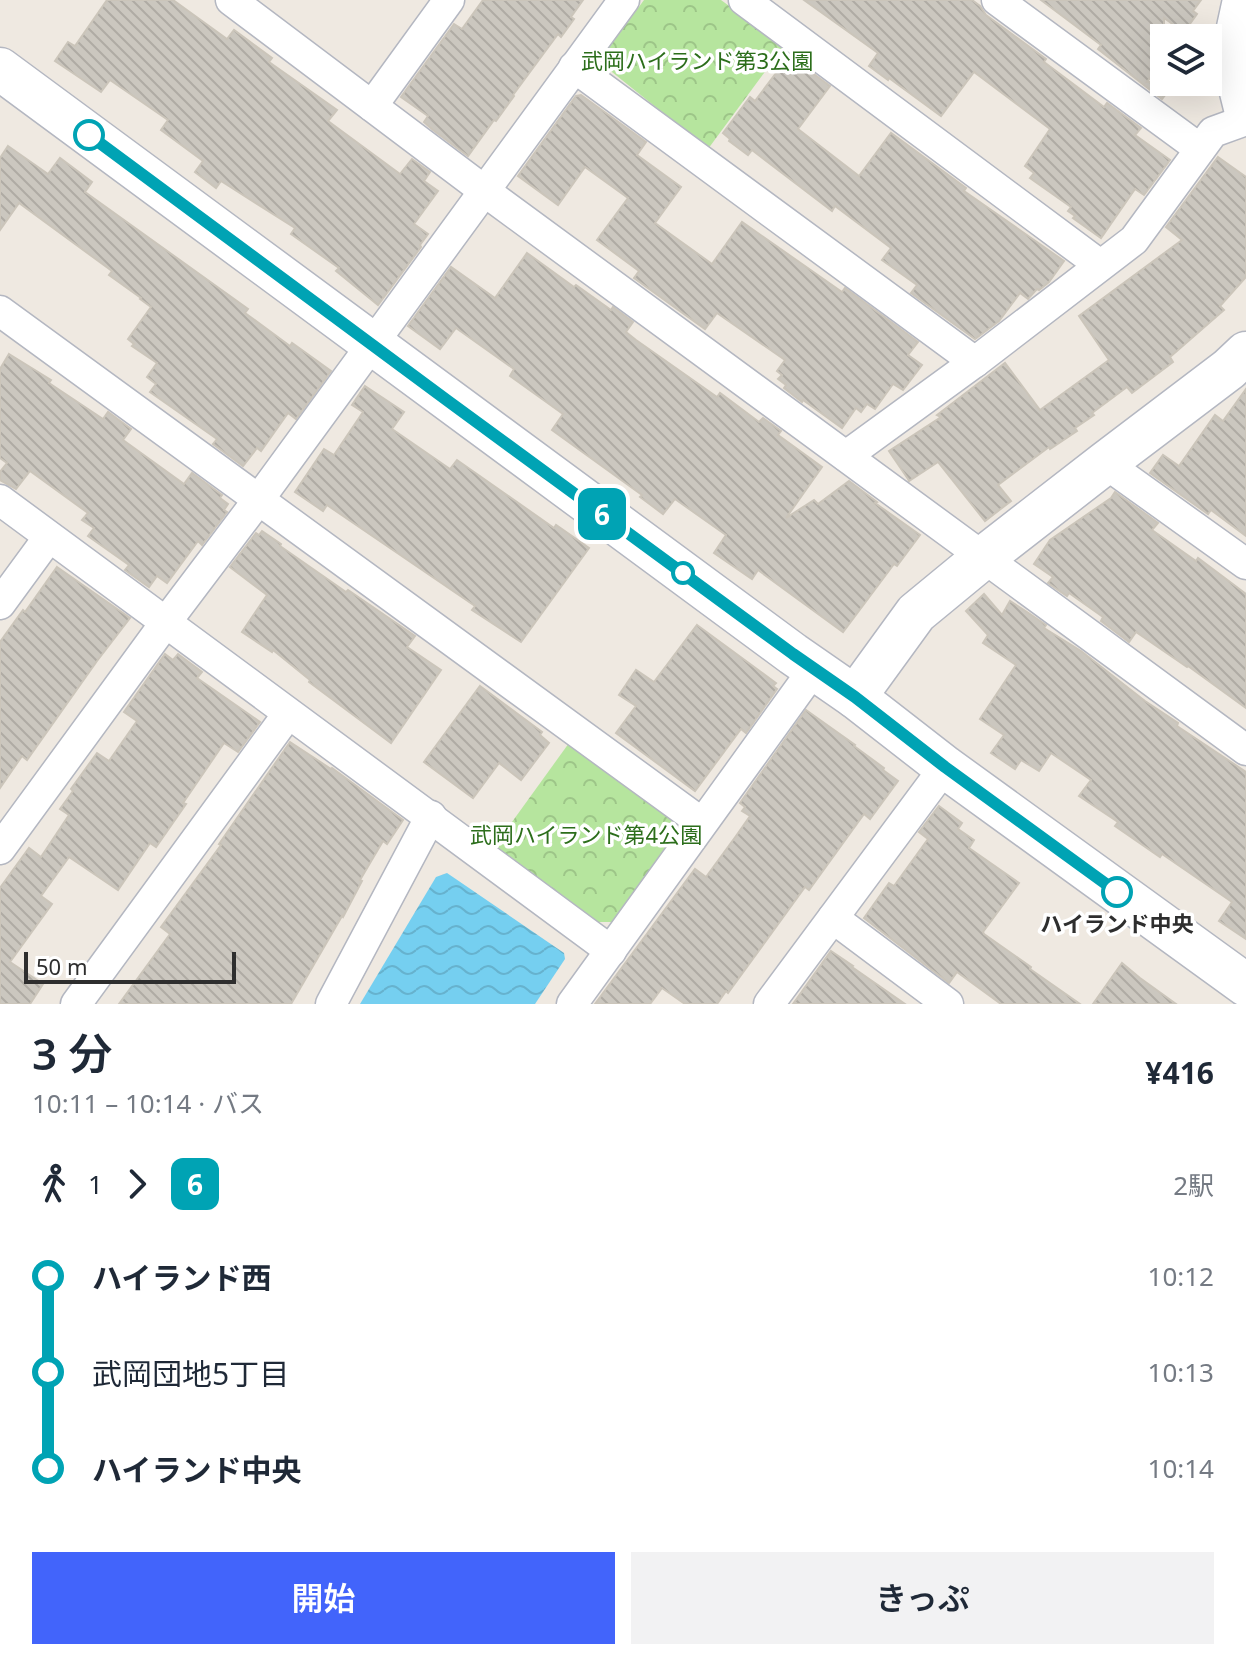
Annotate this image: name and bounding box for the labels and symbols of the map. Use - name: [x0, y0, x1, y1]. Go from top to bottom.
- park label: 武岡ハイランド第3公園: [581, 45, 813, 75]
- unlabelled marker: [74, 120, 104, 150]
- line badge: 6: [576, 488, 628, 540]
- unlabelled marker: [672, 562, 694, 584]
- park label: 武岡ハイランド第4公園: [470, 819, 702, 849]
- marker: ハイランド中央: [1102, 877, 1132, 907]
- place label: ハイランド中央: [1040, 908, 1194, 938]
- scale bar: [24, 948, 236, 984]

